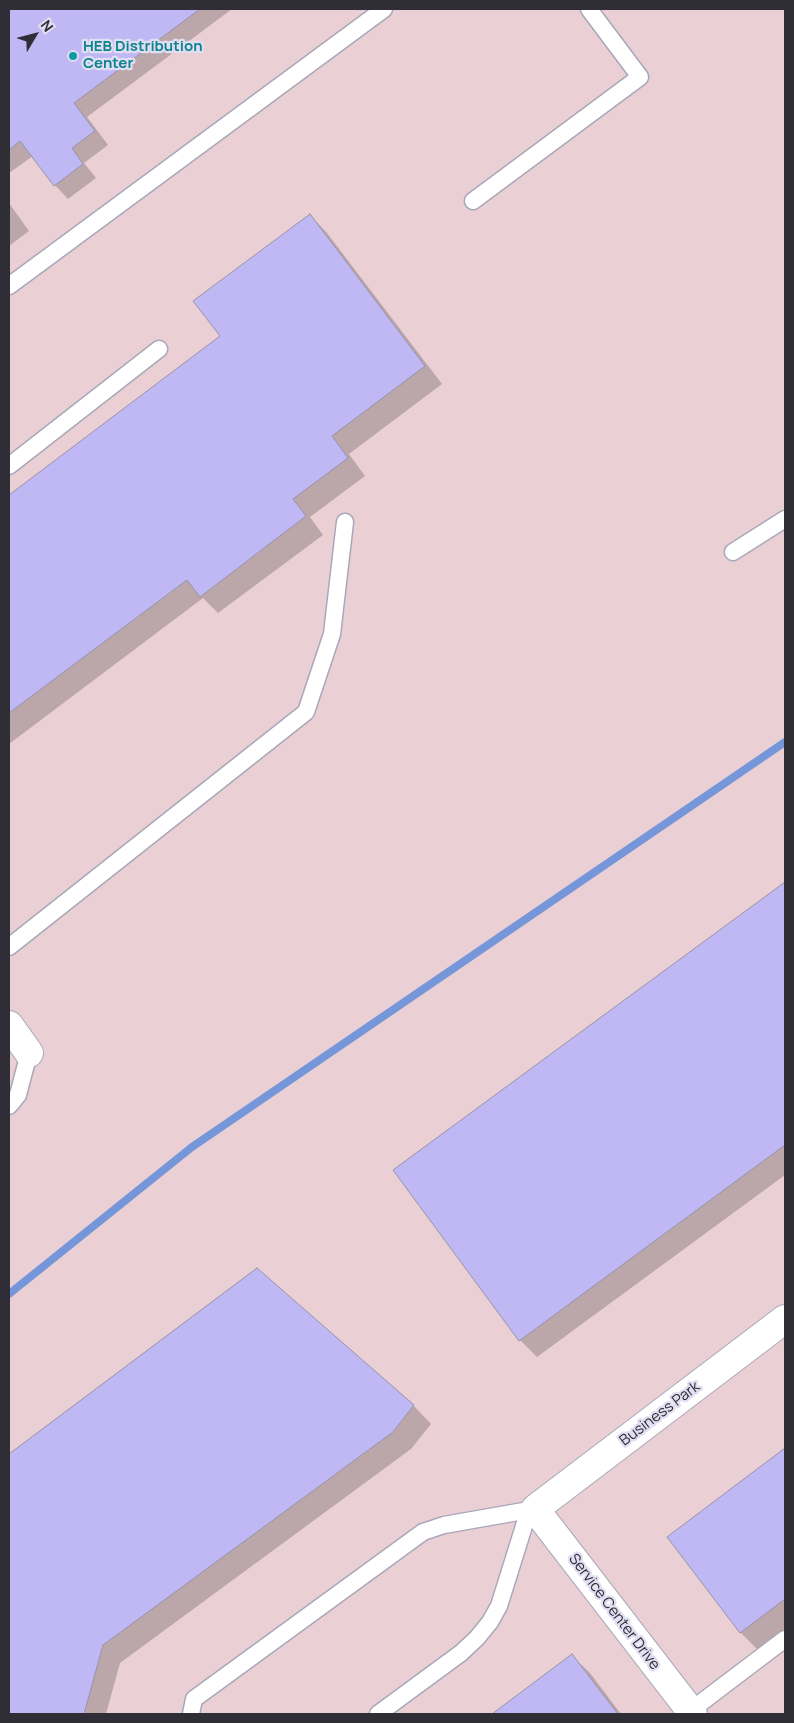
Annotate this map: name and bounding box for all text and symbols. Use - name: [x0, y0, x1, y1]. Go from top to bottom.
- north arrow: [10, 10, 60, 60]
- text: N: [37, 16, 58, 35]
- place label: HEB Distribution Center: [83, 38, 203, 73]
- marker: HEB Distribution Center: [67, 50, 79, 62]
- street label: Business Park: [616, 1378, 704, 1450]
- street label: Service Center Drive: [565, 1550, 663, 1674]

